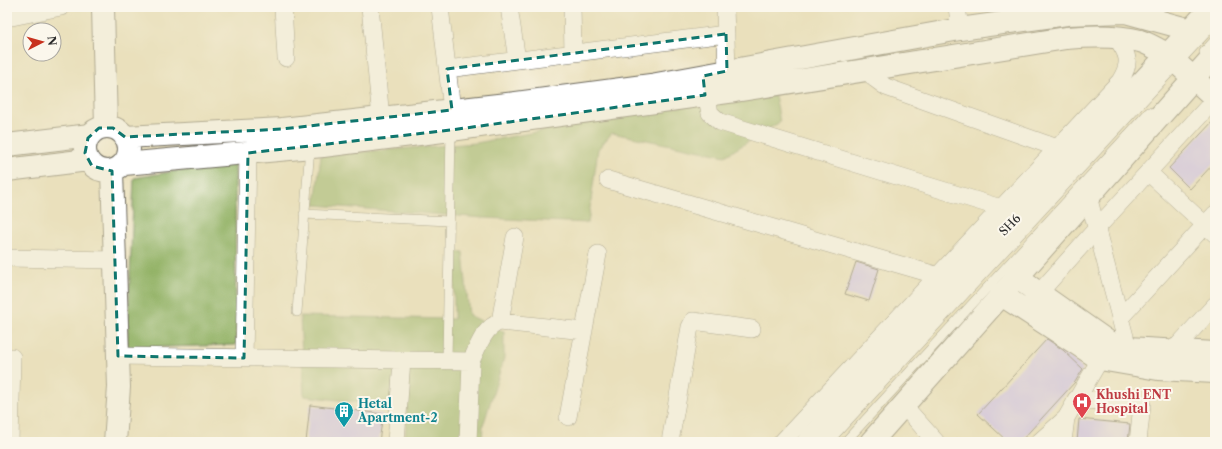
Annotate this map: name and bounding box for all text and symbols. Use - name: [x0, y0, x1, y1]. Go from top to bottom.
- north arrow: [22, 22, 62, 62]
- text: N: [44, 35, 59, 47]
- street label: SH6: [996, 211, 1024, 239]
- place label: Khushi ENT Hospital: [1096, 387, 1172, 416]
- hospital icon: Khushi ENT Hospital: [1071, 391, 1093, 419]
- place label: Hetal Apartment-2: [357, 396, 437, 425]
- building icon: Hetal Apartment-2: [333, 400, 355, 428]

